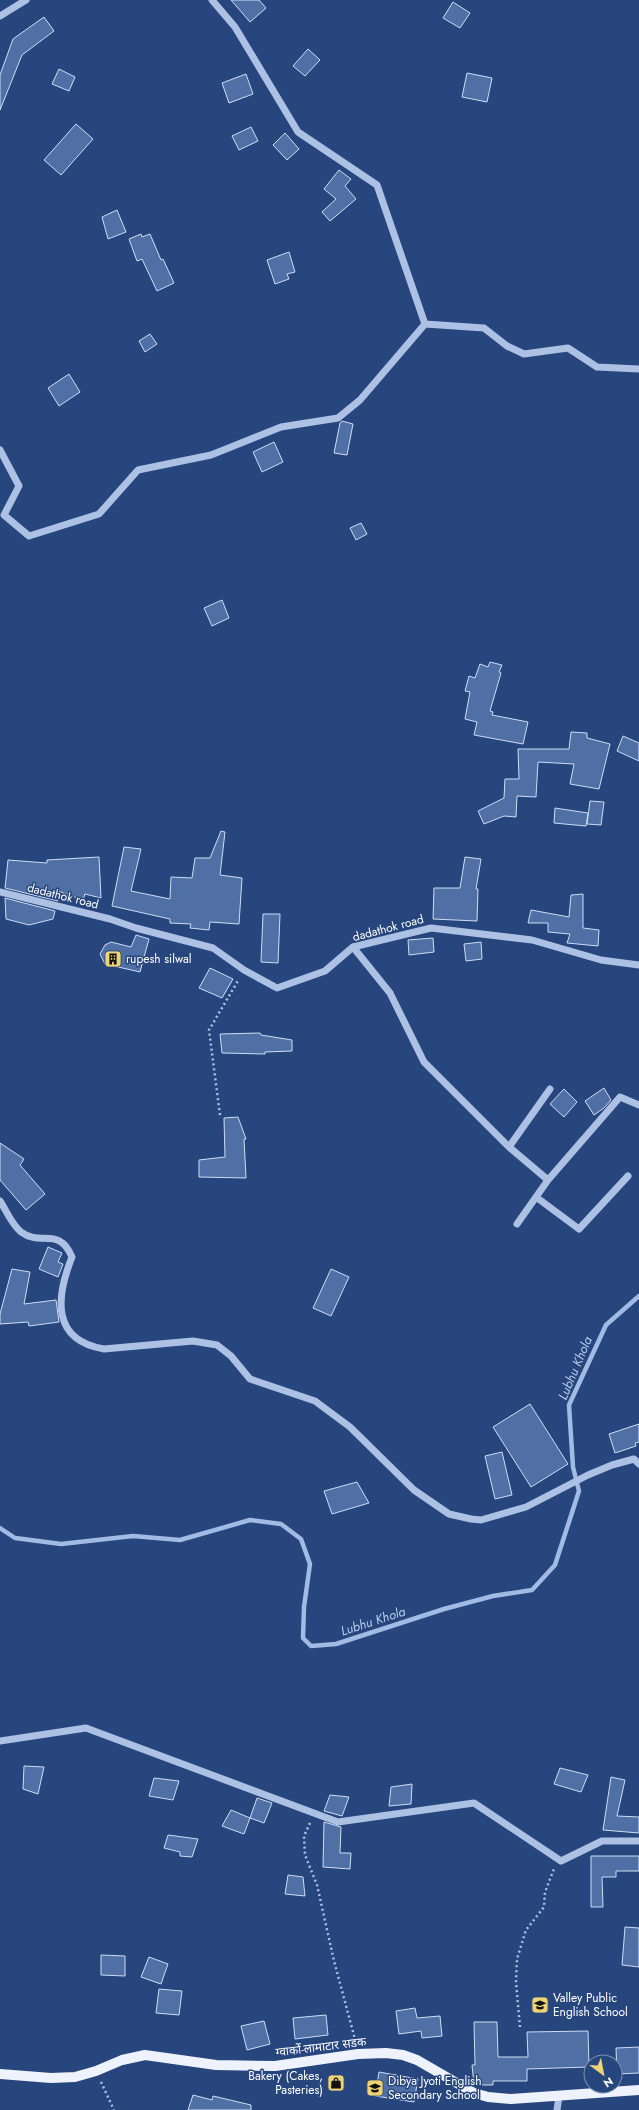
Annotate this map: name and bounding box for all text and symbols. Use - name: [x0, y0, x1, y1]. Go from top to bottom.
- street label: dadathok road: [25, 878, 101, 914]
- street label: dadathok road: [350, 910, 426, 946]
- building icon: rupesh silwal: [103, 949, 123, 969]
- place label: rupesh silwal: [126, 950, 192, 968]
- water label: Lubhu Khola: [553, 1333, 597, 1403]
- water label: Lubhu Khola: [338, 1602, 408, 1640]
- place label: Valley Public English School: [553, 1989, 628, 2021]
- school or university icon: Valley Public English School: [530, 1995, 550, 2015]
- street label: ग्वार्को-लामाटार सडक: [275, 2032, 368, 2061]
- north arrow: [583, 2054, 623, 2094]
- place label: Bakery (Cakes, Pasteries): [248, 2067, 323, 2099]
- place label: Dibya Jyoti English Secondary School: [388, 2072, 481, 2104]
- shop icon: Bakery (Cakes, Pasteries): [326, 2073, 346, 2093]
- text: N: [600, 2073, 616, 2092]
- school or university icon: Dibya Jyoti English Secondary School: [365, 2078, 385, 2098]

